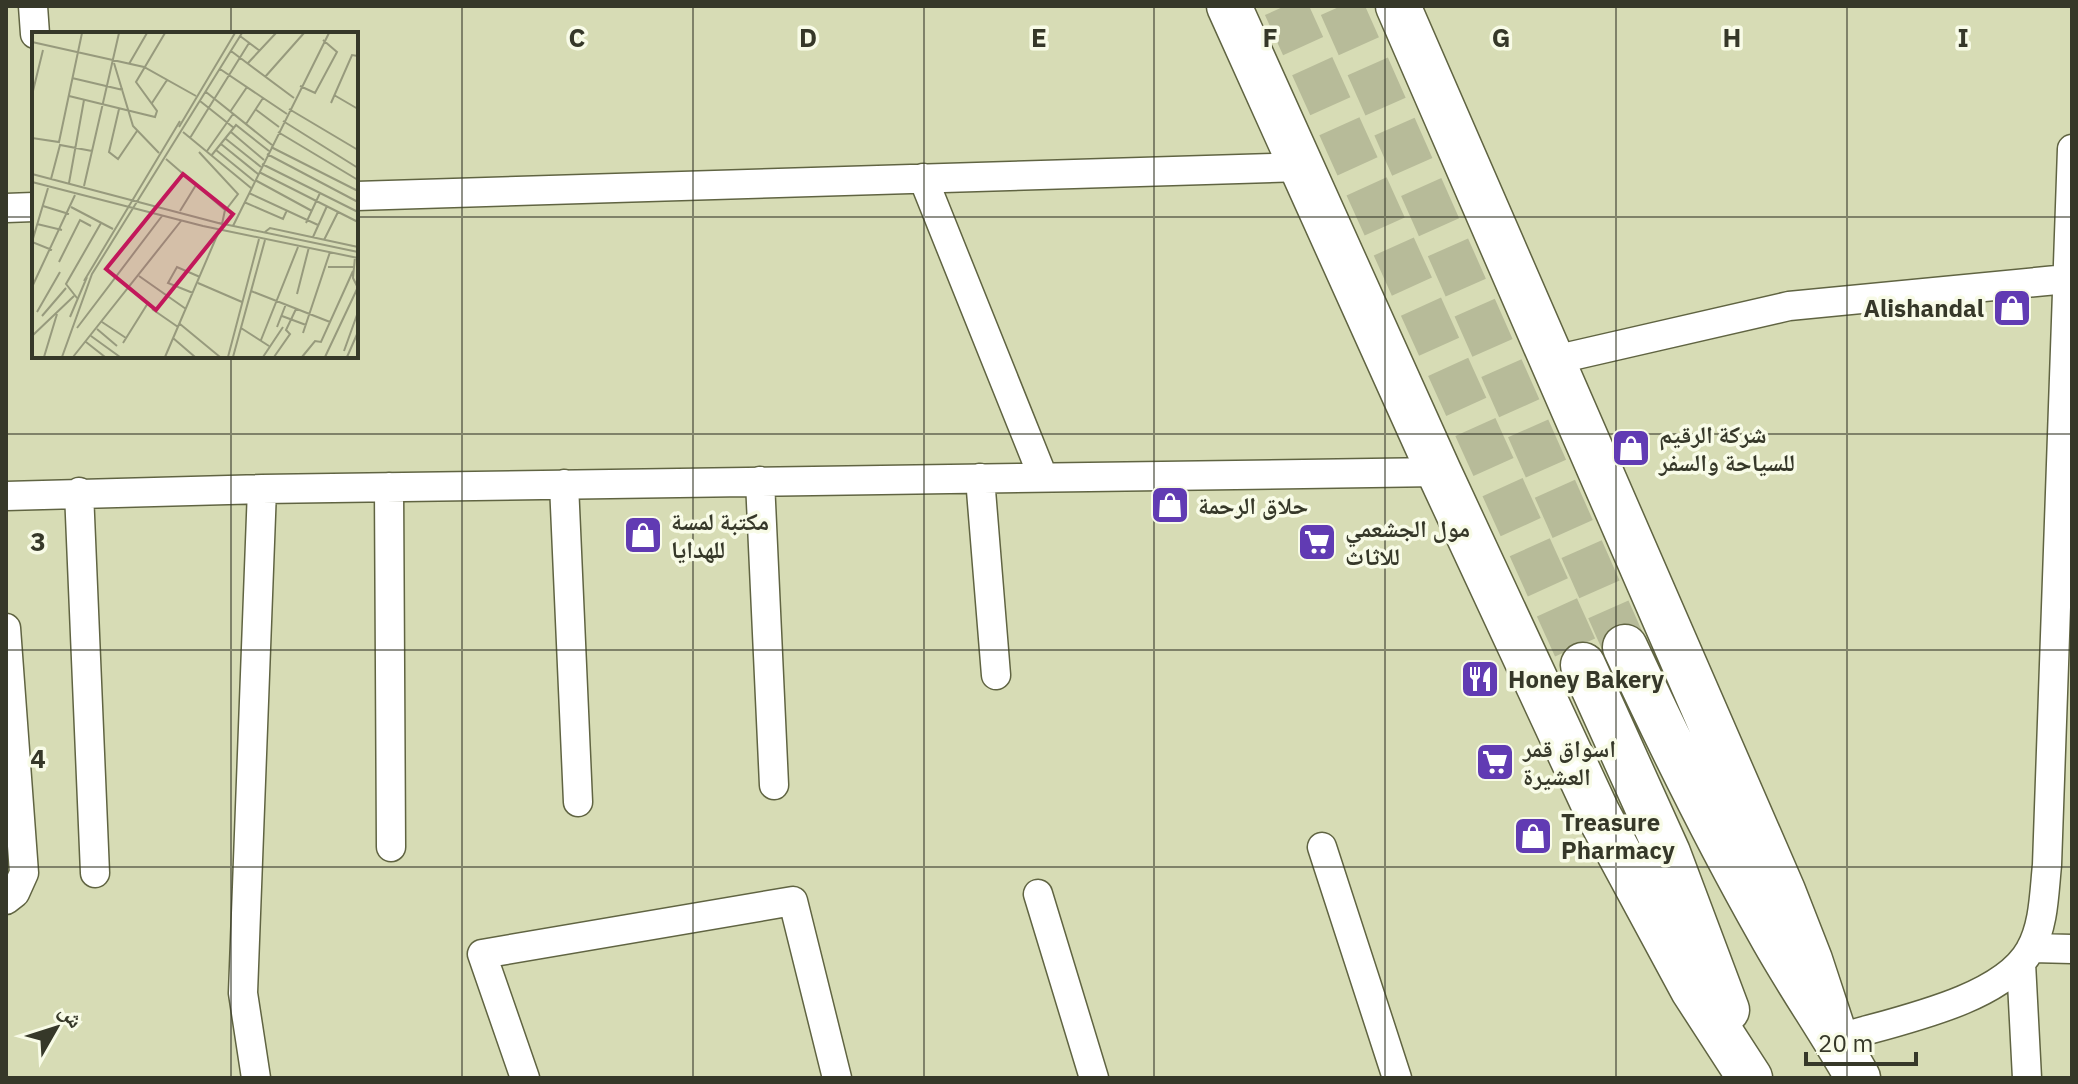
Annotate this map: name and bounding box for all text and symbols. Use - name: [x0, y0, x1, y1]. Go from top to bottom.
- text: C: [569, 20, 586, 54]
- text: D: [799, 20, 817, 54]
- text: E: [1031, 20, 1047, 54]
- text: F: [1262, 20, 1278, 54]
- text: G: [1492, 20, 1510, 54]
- text: H: [1723, 20, 1741, 54]
- text: I: [1957, 20, 1969, 54]
- inset map: [32, 32, 358, 358]
- shop icon: Alishandal: [1991, 287, 2033, 329]
- place label: Alishandal: [1864, 292, 1984, 324]
- place label: شركة الرقيم للسياحة والسفر: [1658, 418, 1795, 478]
- shop icon: شركة الرقيم للسياحة والسفر: [1610, 427, 1652, 469]
- shop icon: حلاق الرحمة: [1149, 484, 1191, 526]
- place label: حلاق الرحمة: [1198, 489, 1308, 521]
- place label: مكتبة لمسة للهدايا: [671, 505, 769, 565]
- place label: مول الجشعمي للاثاث: [1345, 512, 1470, 572]
- shop icon: مكتبة لمسة للهدايا: [622, 514, 664, 556]
- supermarket icon: مول الجشعمي للاثاث: [1296, 521, 1338, 563]
- text: 3: [30, 524, 46, 558]
- restaurant icon: Honey Bakery: [1459, 658, 1501, 700]
- place label: Honey Bakery: [1508, 663, 1664, 695]
- place label: اسواق قمر العشيرة: [1522, 732, 1616, 792]
- text: 4: [30, 741, 46, 775]
- supermarket icon: اسواق قمر العشيرة: [1474, 741, 1516, 783]
- place label: Treasure Pharmacy: [1561, 806, 1675, 866]
- shop icon: Treasure Pharmacy: [1512, 815, 1554, 857]
- north arrow: [16, 988, 96, 1068]
- text: ش: [53, 997, 91, 1033]
- scale bar: [1806, 1016, 1916, 1066]
- text: 20 m: [1818, 1027, 1873, 1059]

